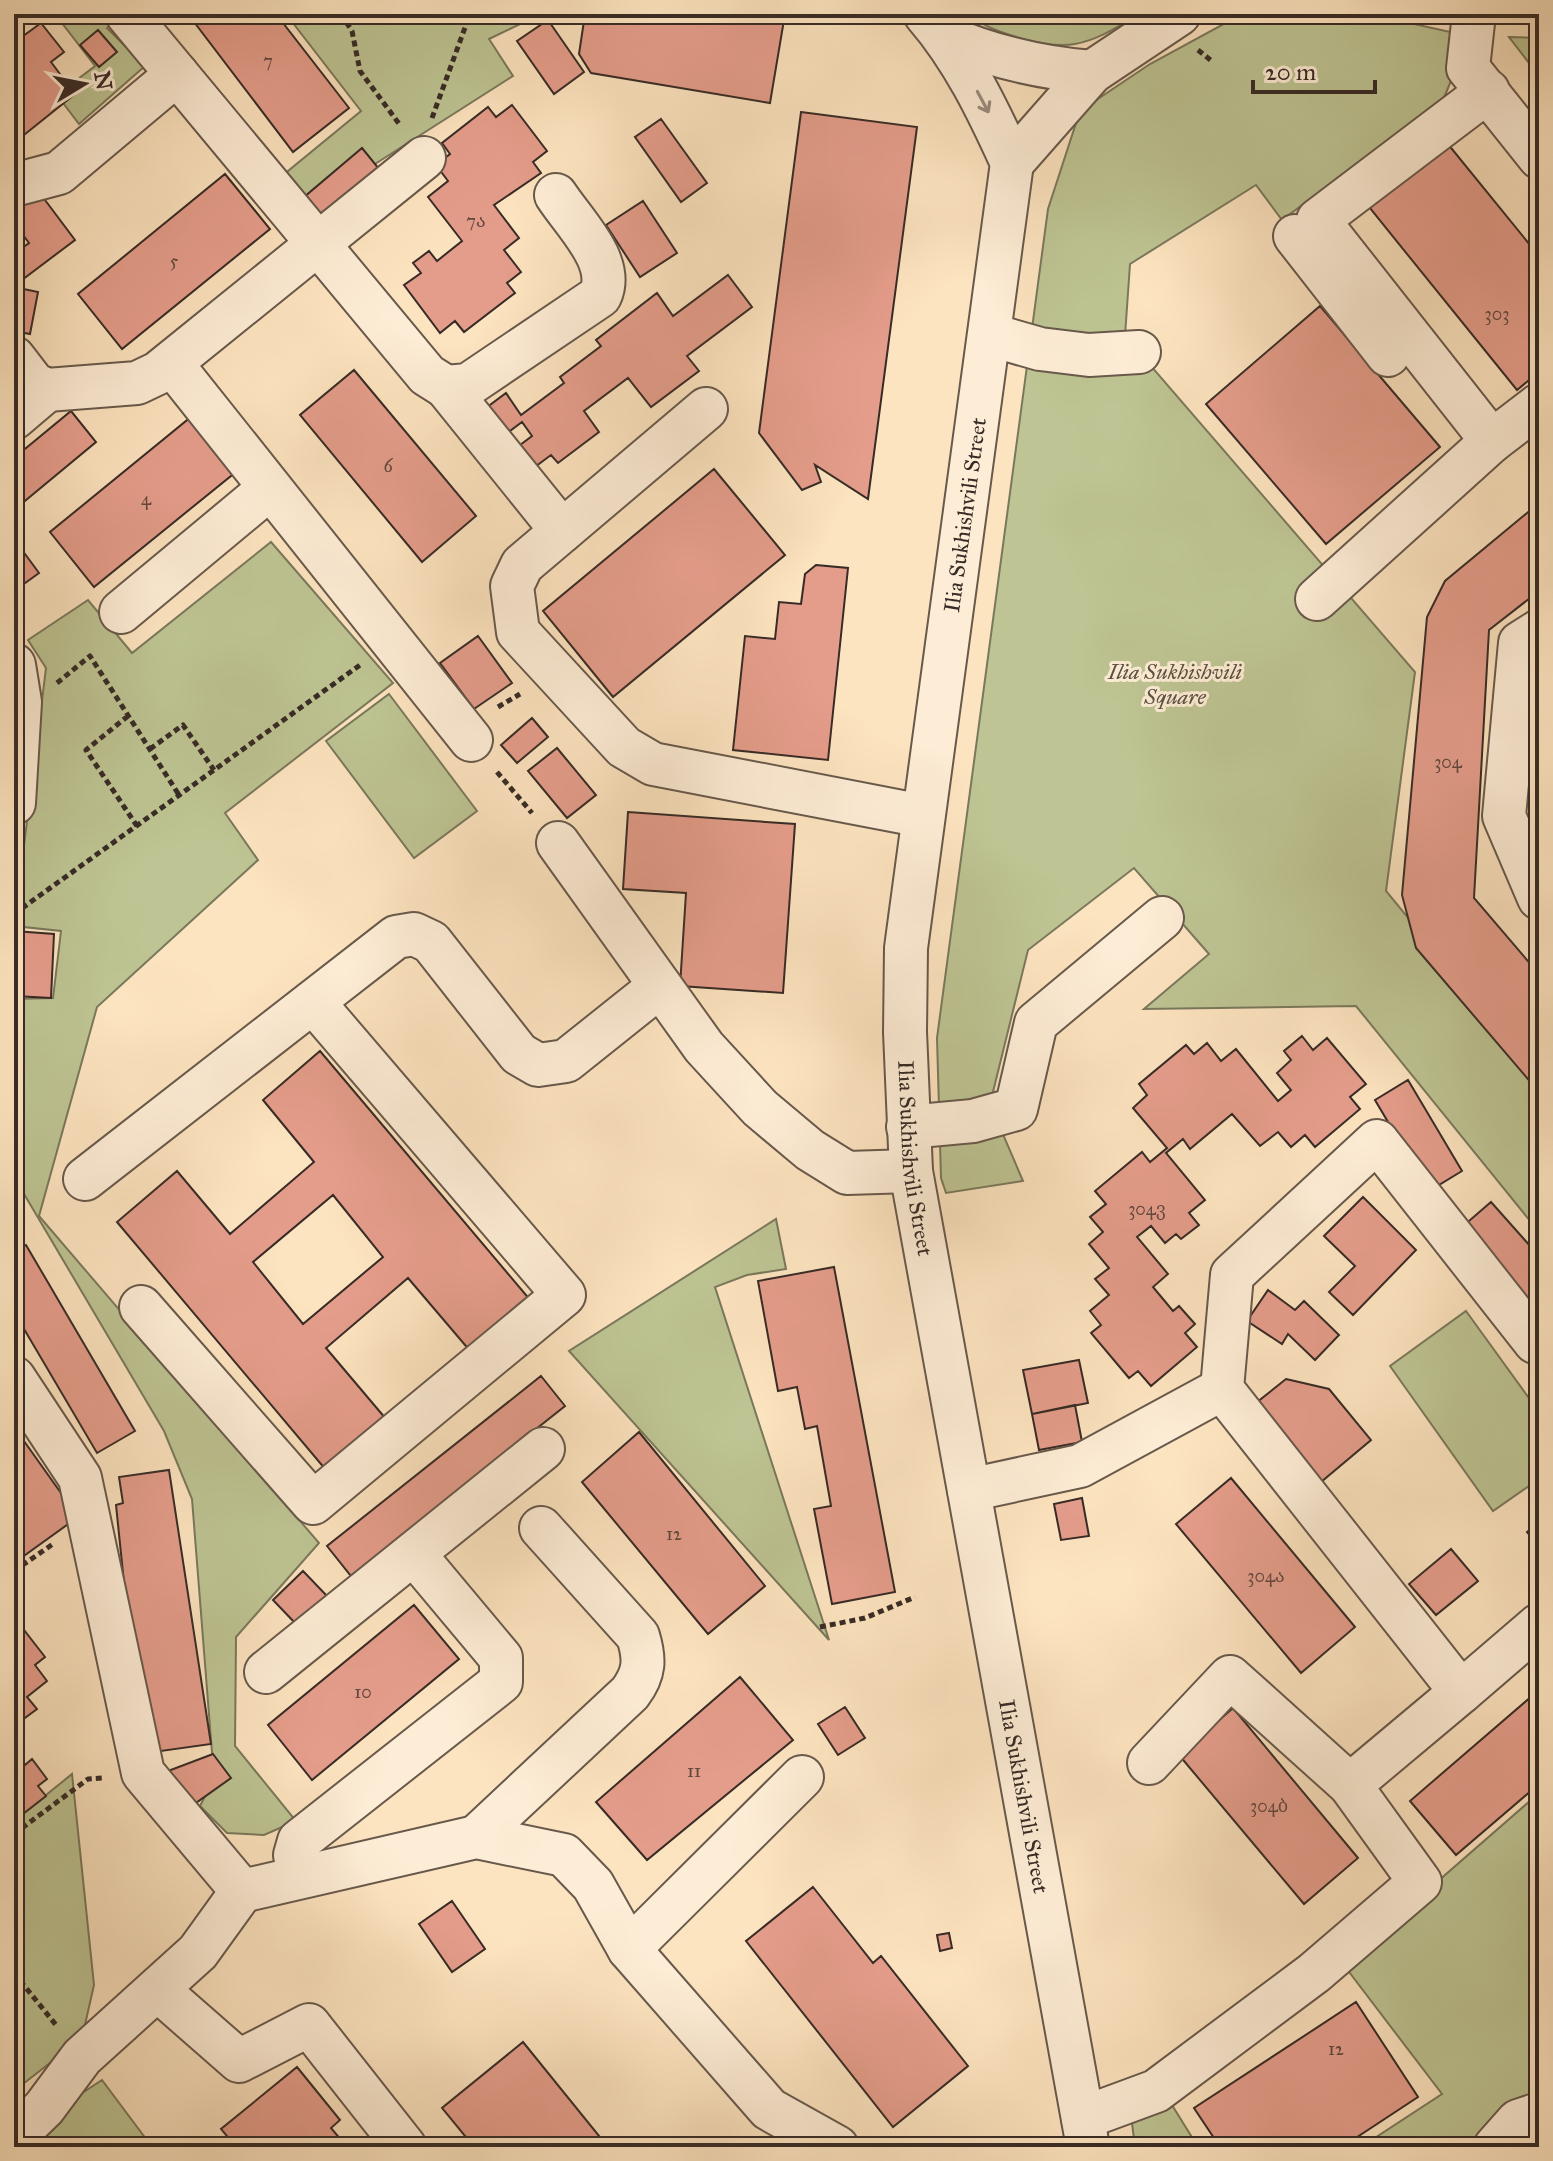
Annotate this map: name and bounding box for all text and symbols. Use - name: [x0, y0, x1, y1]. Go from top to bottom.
- north arrow: [44, 44, 124, 124]
- scale bar: [1253, 44, 1375, 94]
- house number: 7: [263, 50, 273, 72]
- text: 20 m: [1265, 57, 1316, 87]
- text: N: [88, 69, 118, 92]
- one-way arrow: [976, 90, 992, 114]
- house number: 7ა: [466, 210, 486, 232]
- house number: 5: [170, 250, 179, 272]
- house number: 303: [1485, 303, 1509, 325]
- street label: Ilia Sukhishvili Street: [938, 416, 992, 614]
- house number: 6: [383, 455, 393, 477]
- house number: 4: [141, 488, 152, 510]
- park label: Ilia Sukhishvili Square: [1107, 658, 1243, 710]
- house number: 304: [1434, 751, 1463, 773]
- street label: Ilia Sukhishvili Street: [893, 1060, 940, 1258]
- house number: 304ვ: [1128, 1198, 1166, 1220]
- house number: 12: [666, 1523, 682, 1545]
- house number: 304ა: [1247, 1565, 1285, 1587]
- house number: 10: [354, 1681, 372, 1703]
- street label: Ilia Sukhishvili Street: [994, 1697, 1055, 1896]
- house number: 11: [687, 1760, 701, 1782]
- house number: 304ბ: [1250, 1795, 1288, 1817]
- house number: 12: [1328, 2038, 1344, 2060]

